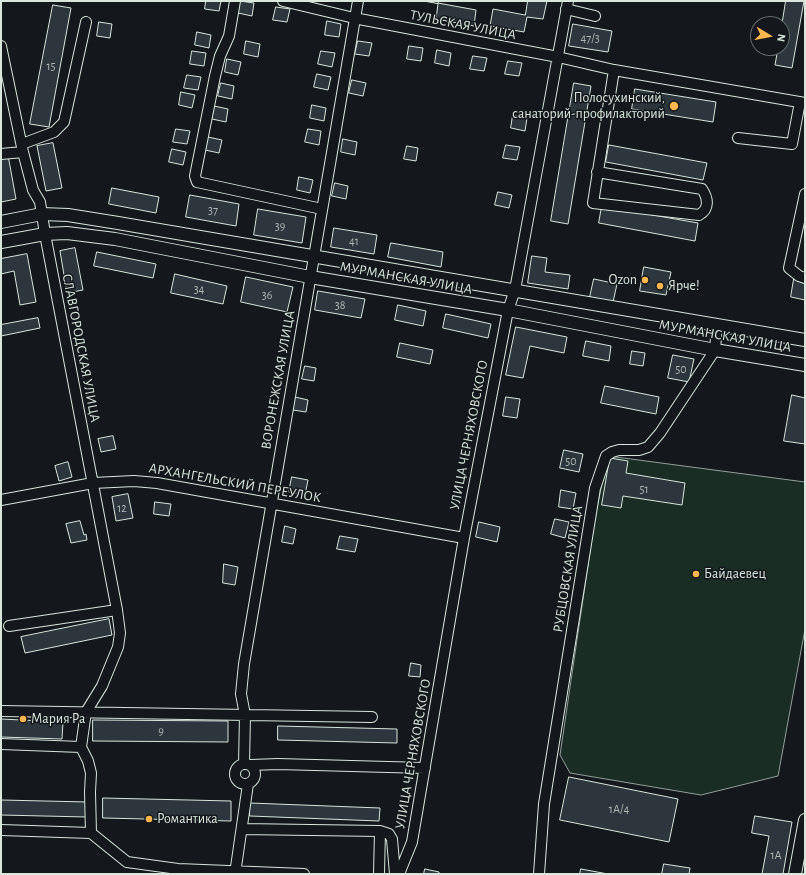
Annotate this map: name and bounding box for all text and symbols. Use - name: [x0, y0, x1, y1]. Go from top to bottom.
- street label: ТУЛЬСКАЯ УЛИЦА: [409, 6, 517, 44]
- north arrow: [750, 16, 790, 56]
- house number: 47/3: [580, 31, 600, 45]
- text: N: [775, 33, 787, 43]
- house number: 15: [46, 59, 56, 73]
- place label: Полосухинский, санаторий-профилакторий: [512, 90, 665, 122]
- marker: Полосухинский, санаторий-профилакторий: [668, 100, 680, 112]
- house number: 37: [208, 203, 218, 217]
- house number: 39: [275, 219, 285, 233]
- house number: 41: [349, 234, 359, 248]
- street label: МУРМАНСКАЯ УЛИЦА: [338, 258, 474, 298]
- street label: СЛАВГОРОДСКАЯ УЛИЦА: [58, 272, 104, 424]
- place label: Ozon: [609, 272, 637, 288]
- marker: Ozon: [640, 275, 650, 285]
- place label: Ярче!: [668, 278, 700, 294]
- marker: Ярче!: [655, 281, 665, 291]
- house number: 34: [194, 282, 204, 296]
- house number: 36: [262, 288, 272, 302]
- house number: 38: [335, 298, 345, 312]
- street label: ВОРОНЕЖСКАЯ УЛИЦА: [258, 309, 298, 451]
- street label: МУРМАНСКАЯ УЛИЦА: [657, 316, 793, 356]
- street label: УЛИЦА ЧЕРНЯХОВСКОГО: [446, 359, 492, 511]
- house number: 50: [675, 362, 687, 376]
- house number: 50: [565, 454, 577, 468]
- street label: АРХАНГЕЛЬСКИЙ ПЕРЕУЛОК: [148, 460, 322, 506]
- house number: 51: [639, 482, 649, 496]
- house number: 12: [117, 501, 127, 515]
- street label: РУБЦОВСКАЯ УЛИЦА: [550, 504, 586, 634]
- place label: Байдаевец: [704, 566, 766, 582]
- marker: Байдаевец: [691, 569, 701, 579]
- street label: УЛИЦА ЧЕРНЯХОВСКОГО: [392, 678, 434, 830]
- place label: Мария Ра: [31, 711, 85, 727]
- marker: Мария Ра: [18, 714, 28, 724]
- house number: 9: [158, 724, 164, 738]
- house number: 1А/4: [609, 802, 629, 816]
- place label: Романтика: [157, 811, 218, 827]
- marker: Романтика: [144, 814, 154, 824]
- house number: 1А: [770, 848, 782, 862]

